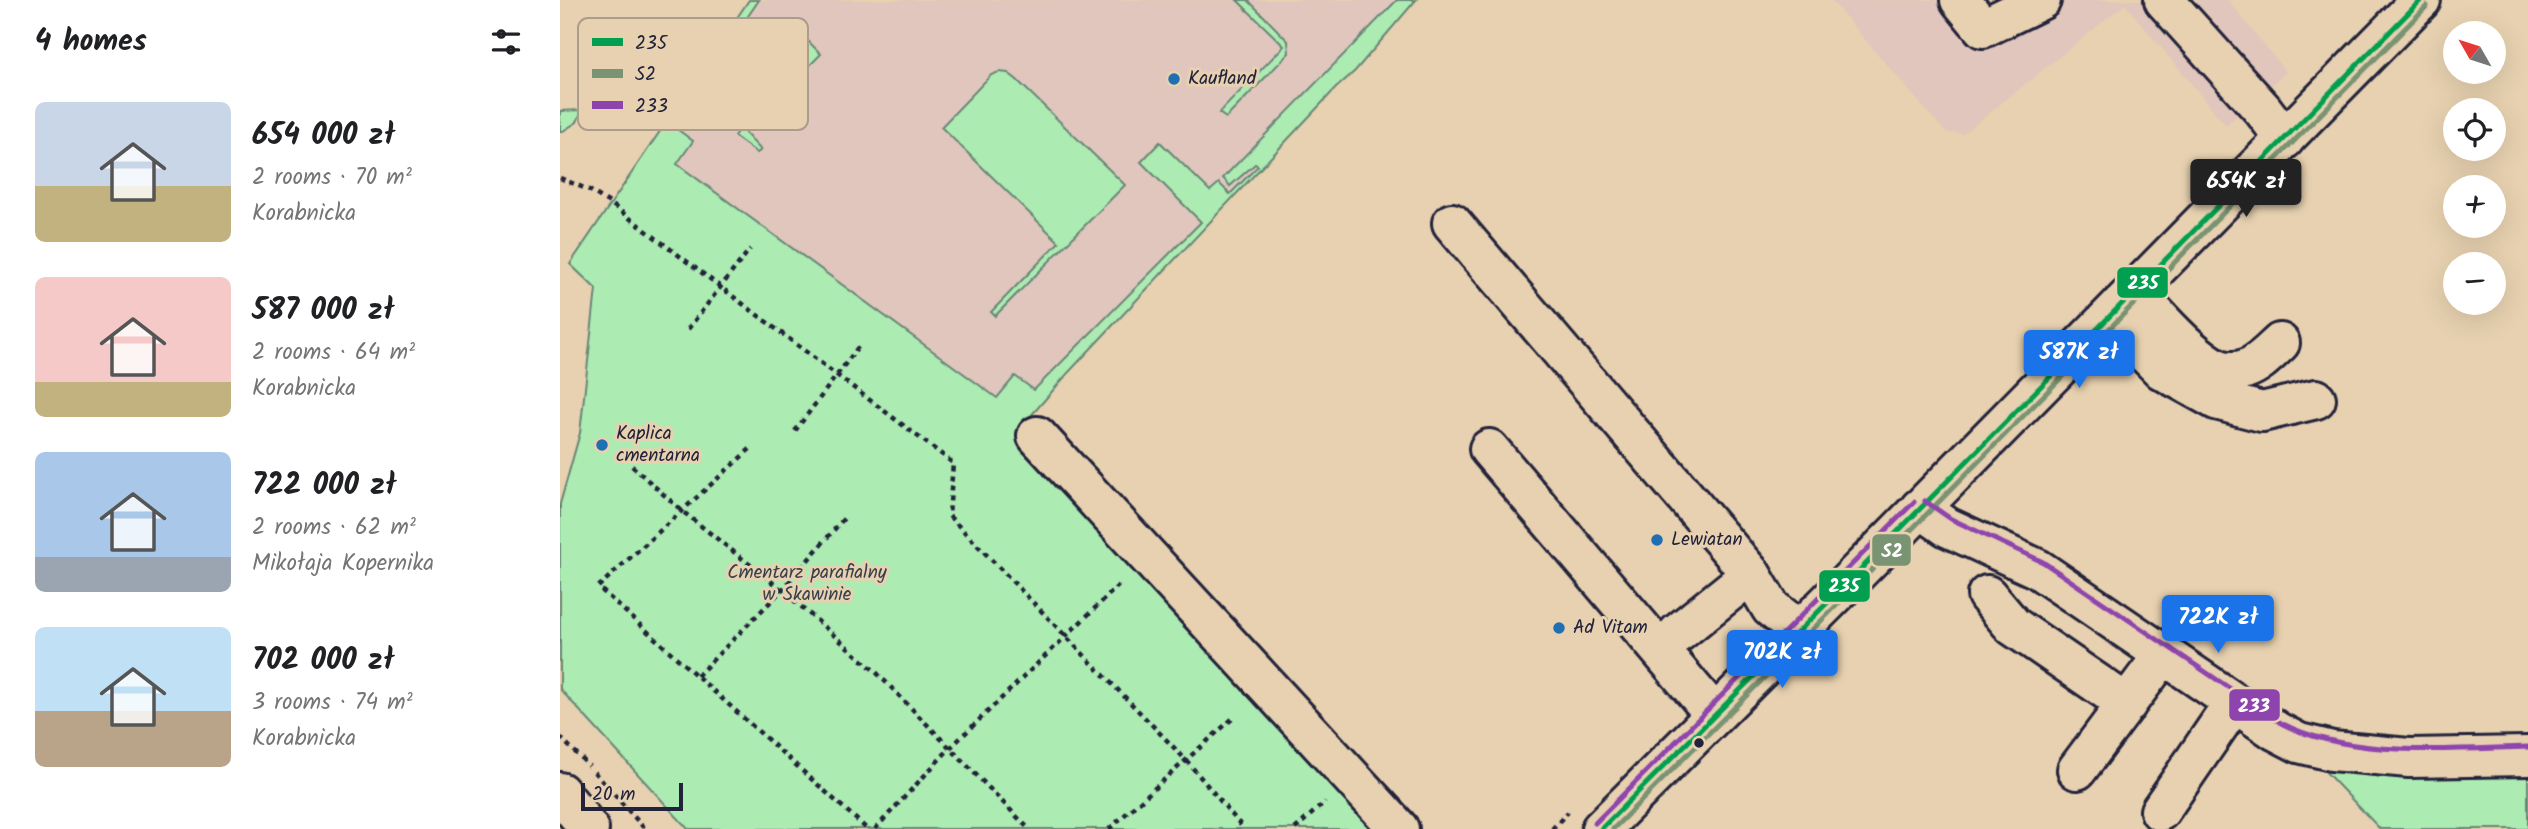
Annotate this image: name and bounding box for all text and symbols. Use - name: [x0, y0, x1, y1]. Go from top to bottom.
- text: 4 homes: [35, 18, 147, 66]
- legend: [578, 18, 808, 130]
- north arrow: [2443, 21, 2506, 84]
- map controls: [2443, 21, 2506, 315]
- icon: filters: [487, 23, 525, 61]
- text: 235: [635, 29, 669, 59]
- text: S2: [635, 60, 656, 90]
- place label: Kaufland: [1188, 64, 1257, 94]
- marker: Kaufland: [1166, 71, 1182, 87]
- text: 233: [635, 92, 668, 122]
- button: locate: [2443, 98, 2506, 161]
- text: 654 000 zł: [252, 112, 395, 160]
- icon: home: [91, 130, 175, 214]
- text: 2 rooms · 70 m²: [252, 160, 412, 196]
- pin: 654K zł: [2181, 160, 2311, 219]
- text: 654K zł: [2206, 164, 2286, 200]
- button: +: [2443, 175, 2506, 238]
- text: Korabnicka: [252, 196, 356, 232]
- button: −: [2443, 252, 2506, 315]
- line badge: 235: [2116, 266, 2169, 299]
- text: 235: [2127, 269, 2160, 299]
- text: 587 000 zł: [252, 287, 394, 335]
- icon: home: [91, 305, 175, 389]
- pin: 587K zł: [2014, 330, 2144, 390]
- text: 2 rooms · 64 m²: [252, 335, 415, 371]
- text: 587K zł: [2040, 335, 2118, 371]
- text: Korabnicka: [252, 371, 356, 407]
- place label: Kaplica cmentarna: [616, 419, 700, 471]
- marker: Kaplica cmentarna: [594, 437, 610, 453]
- text: 722 000 zł: [252, 462, 396, 510]
- icon: home: [91, 480, 175, 564]
- text: 2 rooms · 62 m²: [252, 510, 416, 546]
- place label: Lewiatan: [1671, 525, 1743, 555]
- marker: Lewiatan: [1649, 532, 1665, 548]
- line badge: S2: [1871, 533, 1912, 567]
- text: S2: [1881, 537, 1903, 567]
- text: Mikołaja Kopernika: [252, 546, 434, 582]
- park label: Cmentarz parafialny w Skawinie: [727, 558, 888, 610]
- line badge: 235: [1818, 569, 1871, 603]
- text: 235: [1828, 572, 1861, 602]
- pin: 722K zł: [2153, 596, 2283, 655]
- text: 722K zł: [2178, 600, 2258, 636]
- place label: Ad Vitam: [1573, 613, 1648, 643]
- marker: Ad Vitam: [1551, 620, 1567, 636]
- pin: 702K zł: [1717, 630, 1847, 690]
- text: 702K zł: [1743, 635, 1821, 671]
- text: 702 000 zł: [252, 637, 394, 685]
- icon: home: [91, 655, 175, 739]
- text: 3 rooms · 74 m²: [252, 685, 413, 721]
- line badge: 233: [2228, 688, 2281, 722]
- text: 233: [2238, 692, 2270, 722]
- text: Korabnicka: [252, 721, 356, 757]
- unlabelled marker: [1692, 736, 1706, 750]
- scale bar: [581, 780, 682, 812]
- text: 20 m: [592, 780, 635, 810]

